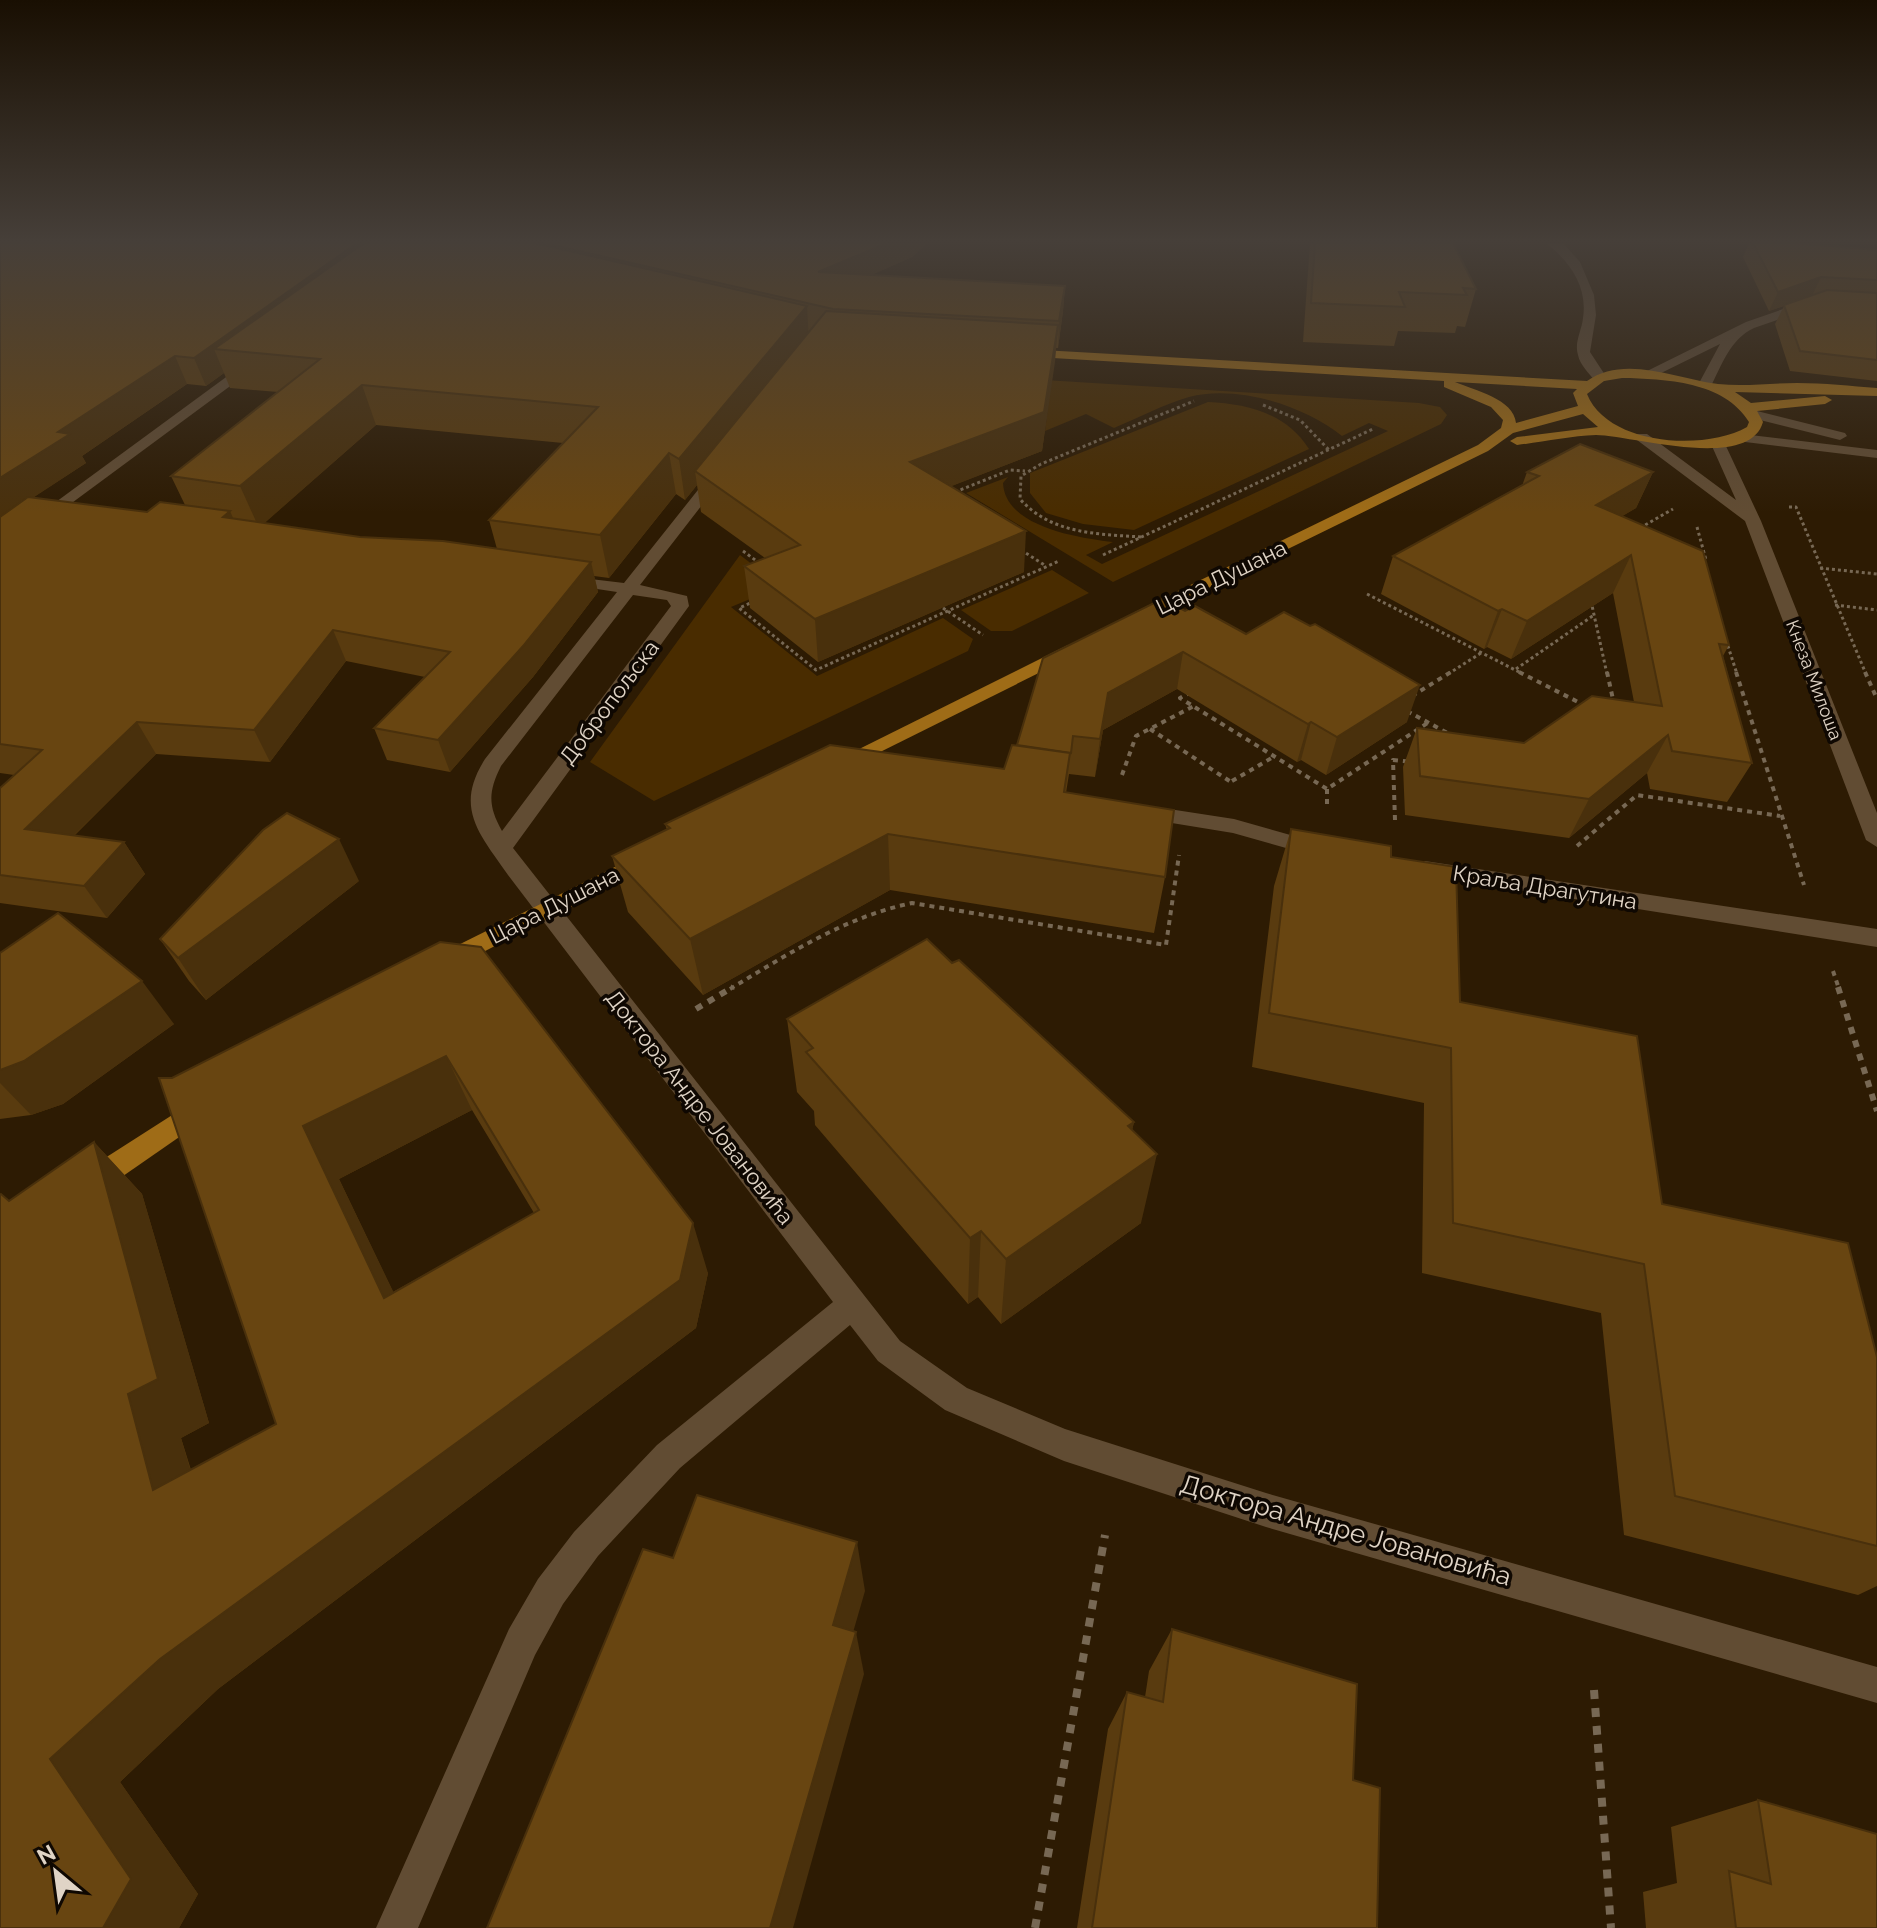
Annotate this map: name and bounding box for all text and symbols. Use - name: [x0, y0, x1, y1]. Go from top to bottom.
- street label: Цара Душана: [1151, 534, 1291, 620]
- street label: Кнеза Милоша: [1782, 617, 1847, 743]
- street label: Добропољска: [554, 635, 664, 769]
- street label: Краља Драгутина: [1451, 860, 1639, 914]
- street label: Цара Душана: [485, 861, 623, 949]
- street label: Доктора Андре Јовановића: [601, 985, 799, 1229]
- street label: Доктора Андре Јовановића: [1177, 1468, 1515, 1592]
- north arrow: [16, 1832, 96, 1912]
- text: N: [33, 1839, 60, 1870]

